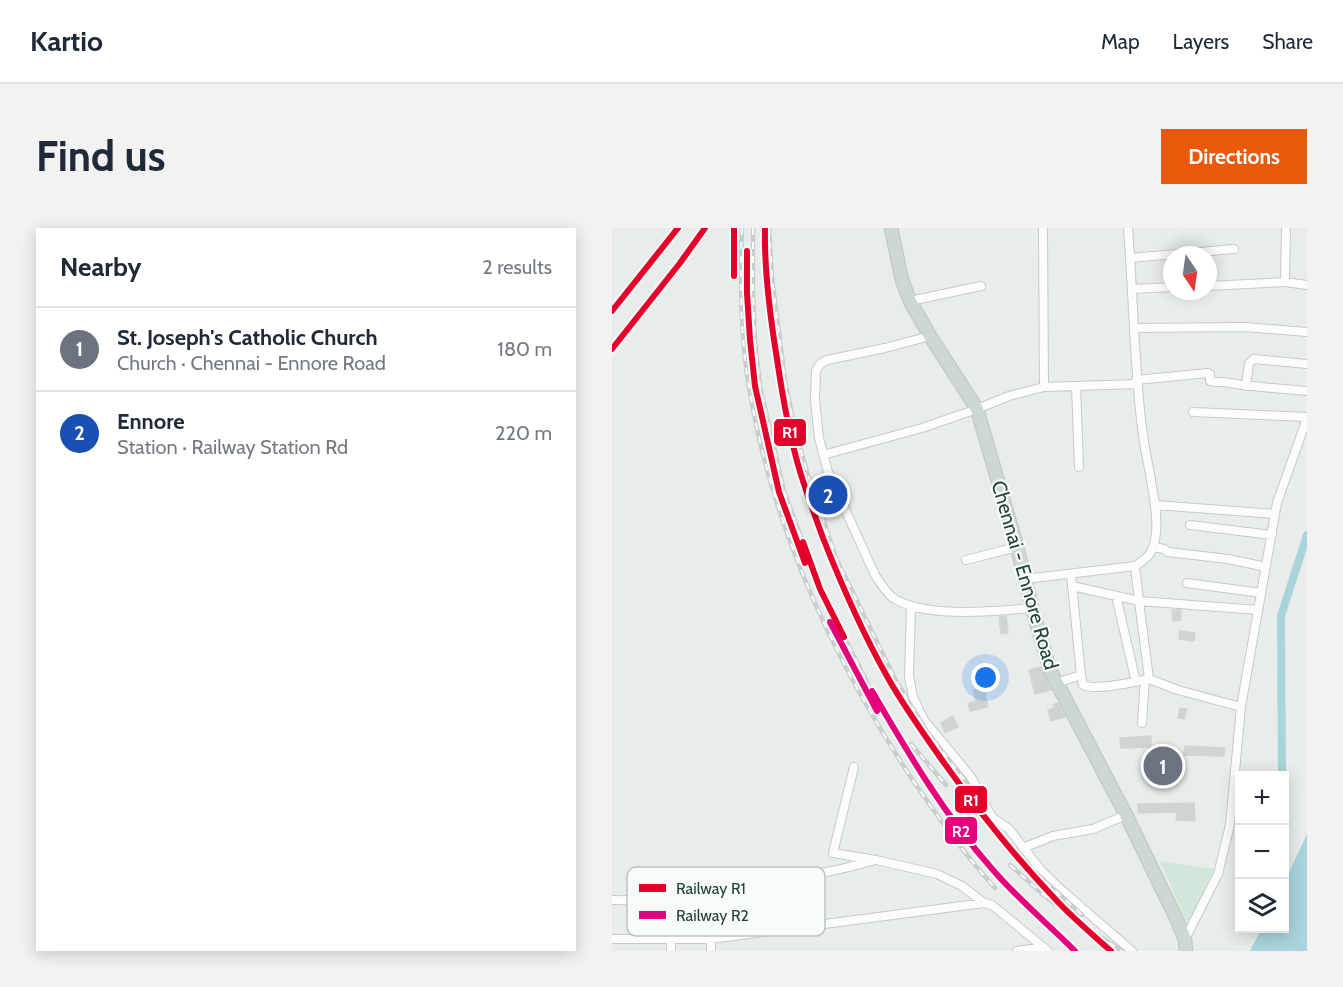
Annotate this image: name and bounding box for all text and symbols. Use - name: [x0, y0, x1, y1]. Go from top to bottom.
- text: Kartio: [30, 24, 103, 58]
- text: Map: [1101, 29, 1140, 54]
- text: Layers: [1173, 29, 1229, 54]
- text: Share: [1262, 29, 1313, 54]
- button: Directions: [1161, 129, 1307, 184]
- text: Find us: [36, 130, 165, 182]
- north arrow: [1163, 246, 1217, 300]
- text: Nearby: [60, 251, 141, 283]
- text: 2 results: [482, 255, 552, 279]
- text: St. Joseph's Catholic Church: [117, 324, 378, 351]
- text: 1: [76, 337, 83, 361]
- text: 180 m: [497, 337, 552, 361]
- text: Church · Chennai - Ennore Road: [117, 351, 386, 375]
- text: Ennore: [117, 408, 185, 435]
- line badge: R1: [773, 418, 807, 447]
- text: 2: [74, 421, 85, 445]
- text: 220 m: [495, 421, 552, 445]
- text: R1: [782, 423, 798, 442]
- text: Station · Railway Station Rd: [117, 435, 348, 459]
- pin: 2: [808, 472, 848, 518]
- street label: Chennai - Ennore Road: [987, 478, 1063, 672]
- your location: [971, 663, 1000, 692]
- pin: 1: [1144, 744, 1182, 788]
- map controls: [1235, 771, 1289, 933]
- button: +: [1235, 771, 1289, 825]
- line badge: R1: [954, 785, 988, 814]
- text: R1: [963, 791, 979, 810]
- line badge: R2: [944, 816, 978, 845]
- text: R2: [952, 822, 970, 841]
- button: −: [1235, 825, 1289, 879]
- legend: [627, 867, 825, 936]
- text: Railway R1: [676, 879, 746, 898]
- button: layers: [1235, 879, 1289, 933]
- text: Railway R2: [676, 906, 749, 925]

